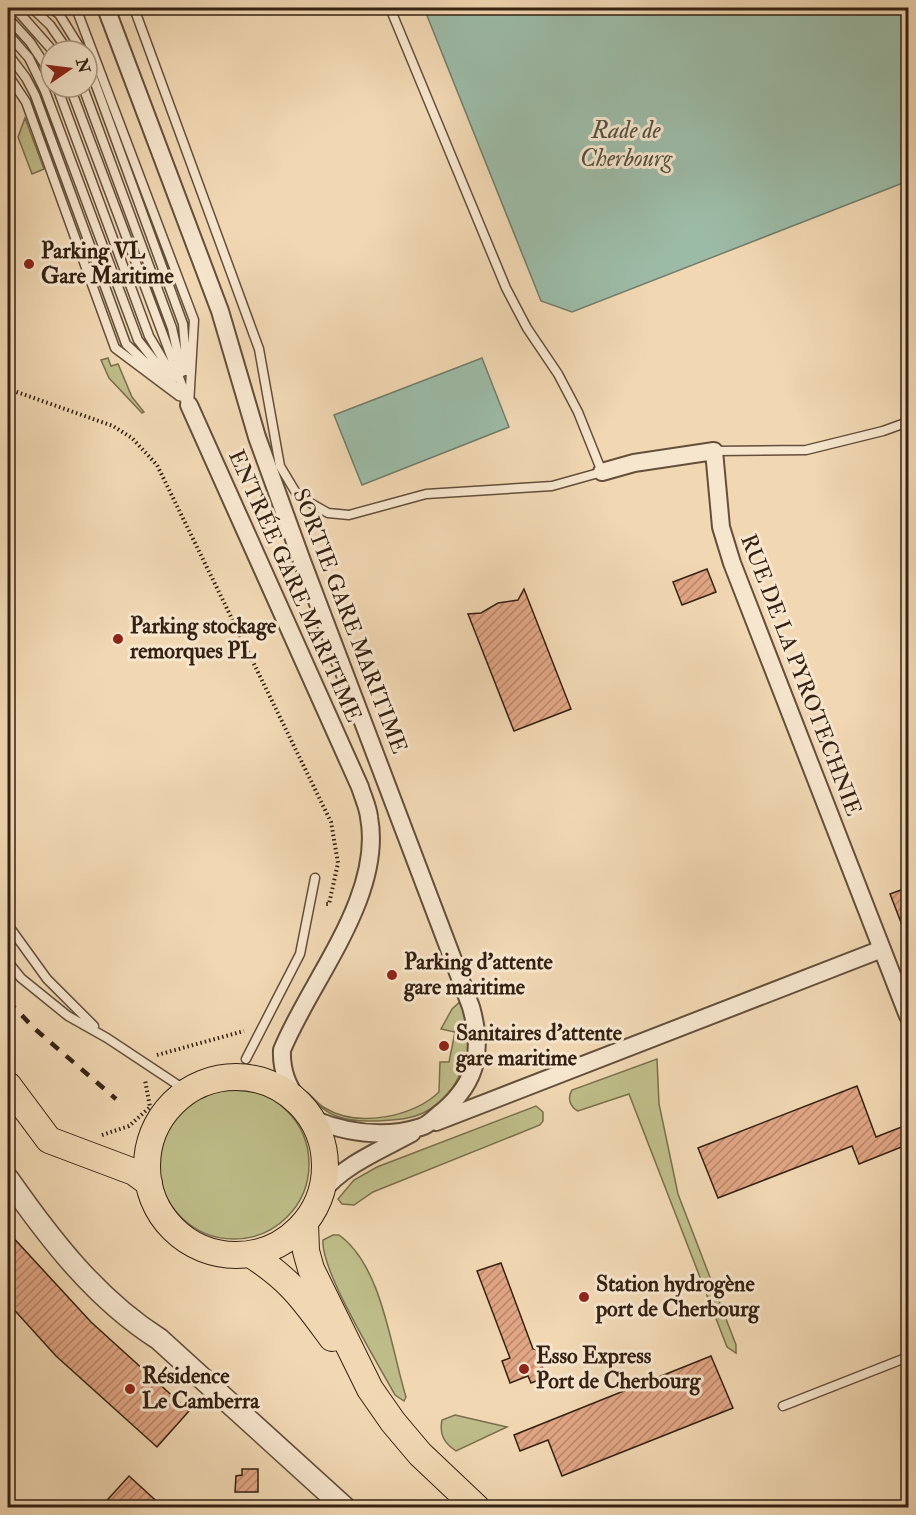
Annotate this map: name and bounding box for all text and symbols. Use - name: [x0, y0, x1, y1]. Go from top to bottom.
- north arrow: [39, 39, 99, 99]
- text: N: [71, 55, 94, 76]
- water label: Rade de Cherbourg: [580, 115, 673, 174]
- place label: Parking VL Gare Maritime: [41, 237, 175, 290]
- marker: Parking VL Gare Maritime: [22, 257, 36, 271]
- street label: ENTRÉE GARE MARITIME: [222, 445, 369, 727]
- street label: SORTIE GARE MARITIME: [286, 484, 414, 758]
- street label: RUE DE LA PYROTECHNIE: [734, 530, 868, 820]
- place label: Parking stockage remorques PL: [129, 612, 277, 666]
- marker: Parking stockage remorques PL: [111, 632, 125, 646]
- place label: Parking d'attente gare maritime: [403, 948, 554, 1002]
- marker: Parking d'attente gare maritime: [385, 968, 399, 982]
- place label: Sanitaires d'attente gare maritime: [455, 1019, 623, 1073]
- marker: Sanitaires d'attente gare maritime: [437, 1039, 451, 1053]
- place label: Station hydrogène port de Cherbourg: [595, 1270, 760, 1324]
- marker: Station hydrogène port de Cherbourg: [577, 1290, 591, 1304]
- place label: Esso Express Port de Cherbourg: [536, 1342, 701, 1396]
- place label: Résidence Le Camberra: [142, 1362, 260, 1415]
- marker: Esso Express Port de Cherbourg: [517, 1362, 531, 1376]
- marker: Résidence Le Camberra: [123, 1382, 137, 1396]

